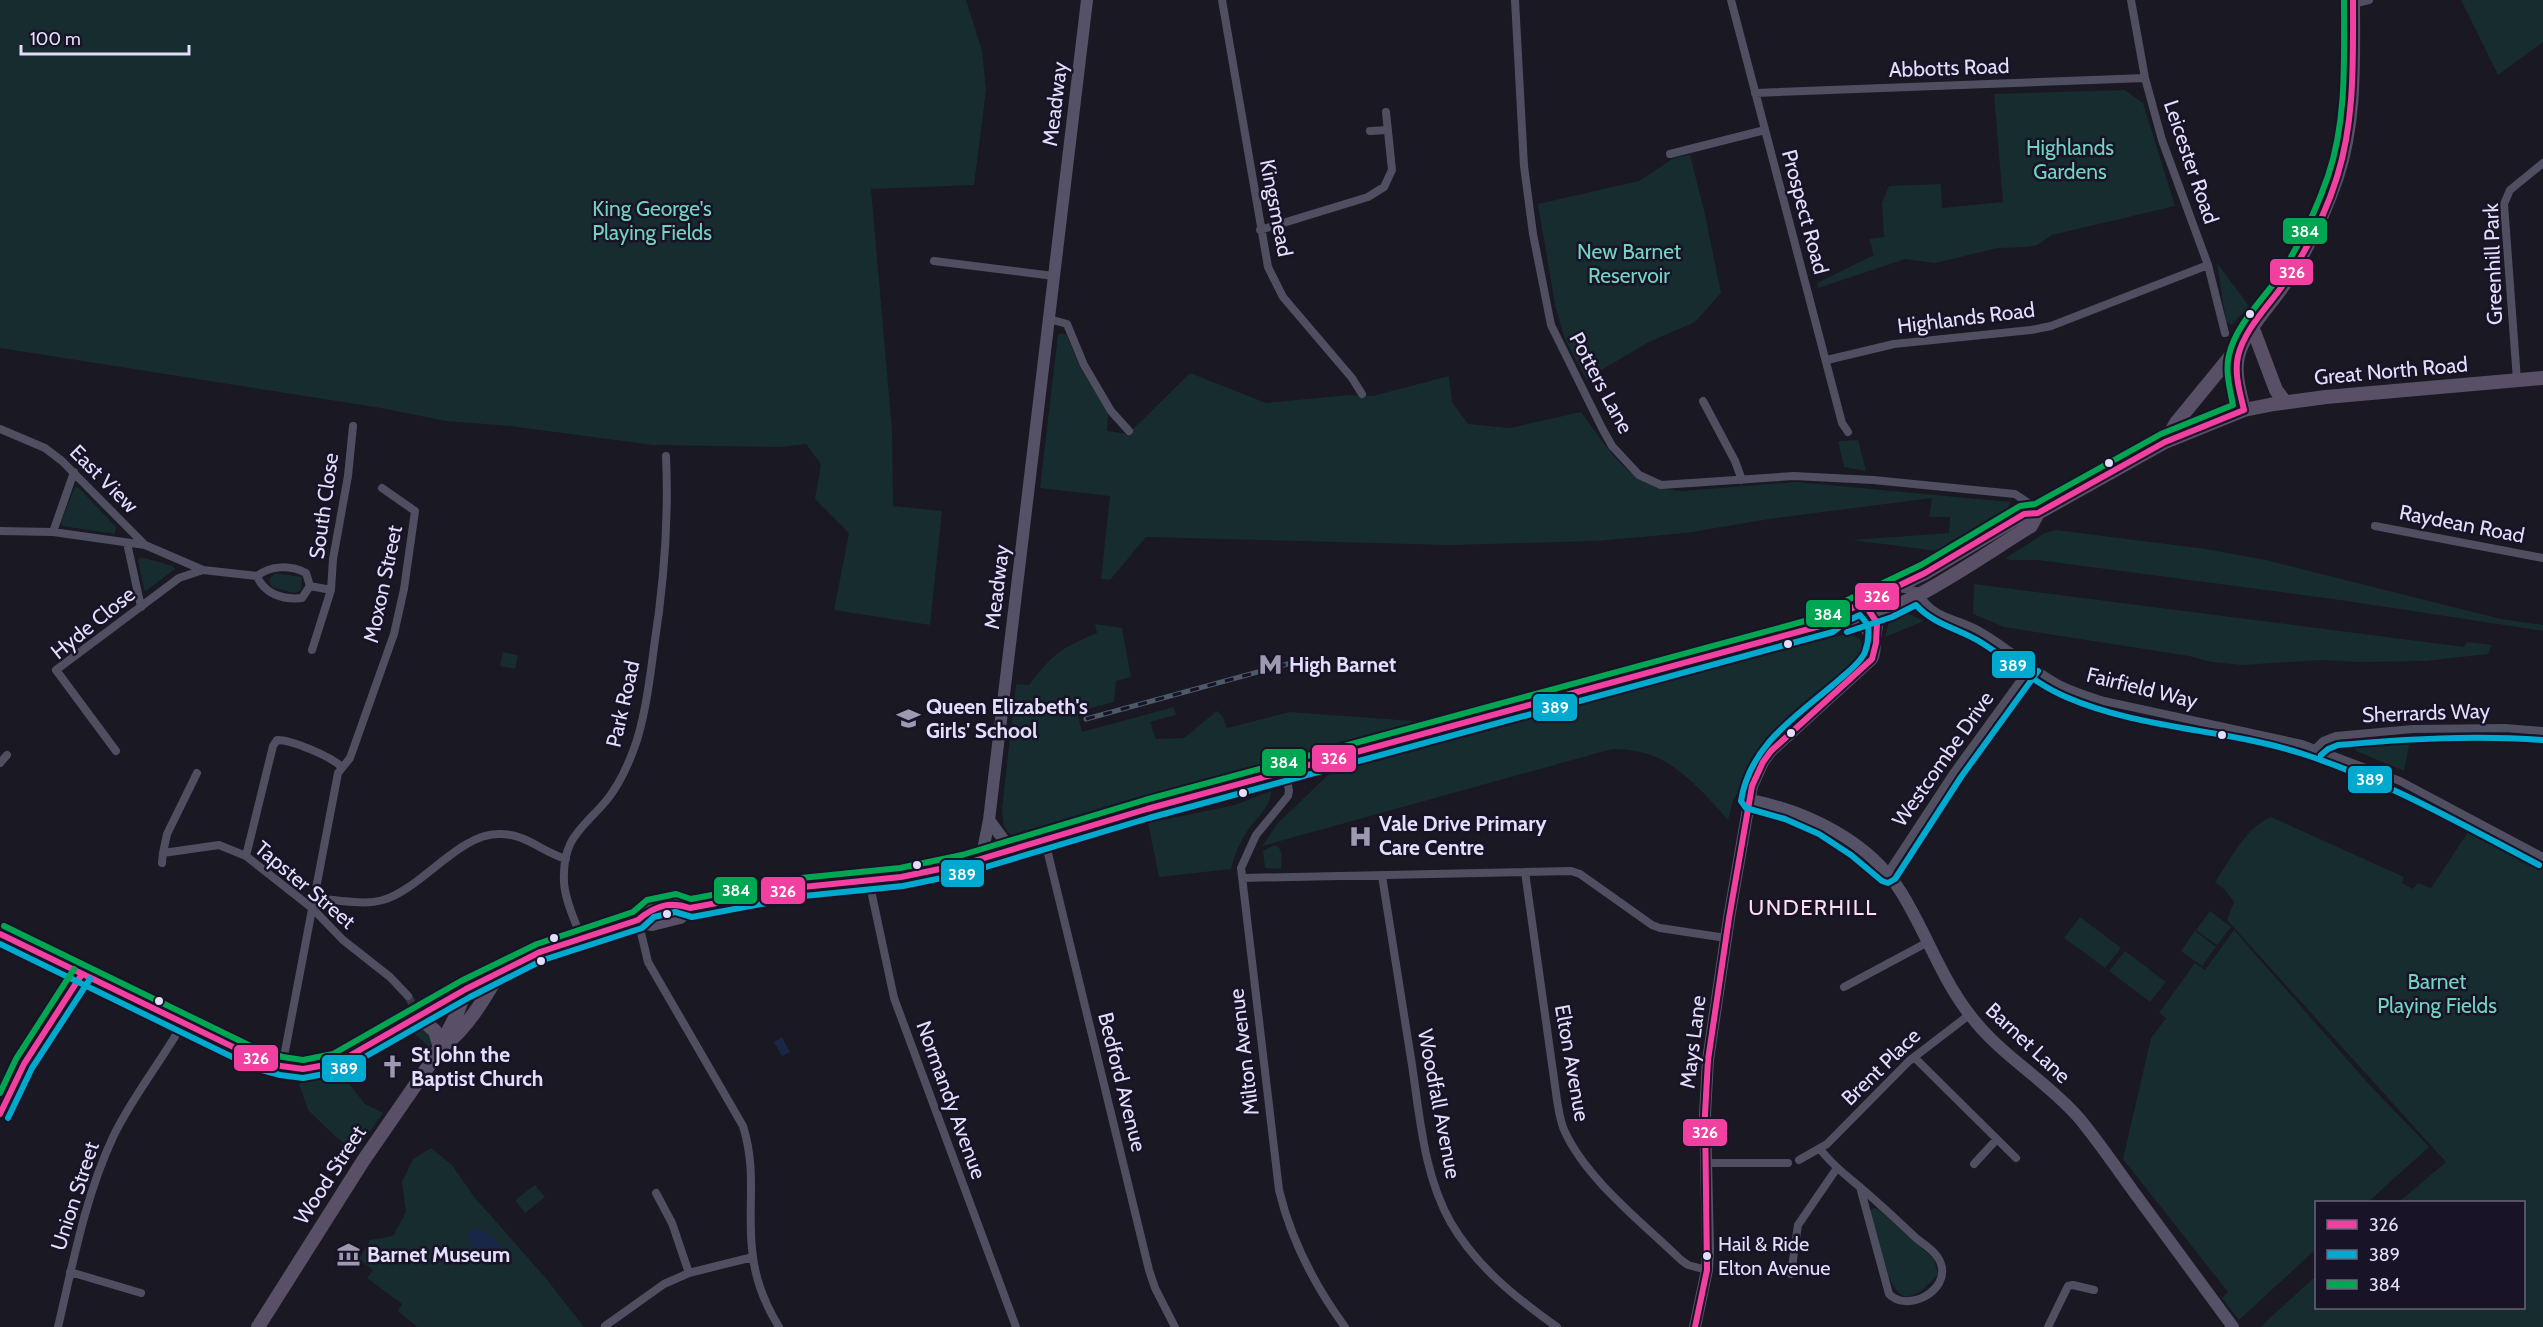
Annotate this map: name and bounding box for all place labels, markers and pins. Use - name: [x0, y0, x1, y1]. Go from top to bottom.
- unlabelled marker: [2244, 308, 2256, 320]
- unlabelled marker: [2103, 457, 2115, 469]
- unlabelled marker: [1782, 638, 1794, 650]
- metro station icon: High Barnet: [1258, 652, 1284, 678]
- place label: High Barnet: [1289, 652, 1396, 677]
- place label: Queen Elizabeth's Girls' School: [926, 694, 1088, 743]
- school or university icon: Queen Elizabeth's Girls' School: [895, 706, 921, 732]
- unlabelled marker: [1785, 727, 1797, 739]
- unlabelled marker: [2216, 729, 2228, 741]
- unlabelled marker: [1237, 787, 1249, 799]
- place label: Vale Drive Primary Care Centre: [1379, 811, 1547, 860]
- hospital icon: Vale Drive Primary Care Centre: [1348, 823, 1374, 849]
- unlabelled marker: [911, 859, 923, 871]
- unlabelled marker: [661, 908, 673, 920]
- unlabelled marker: [548, 932, 560, 944]
- unlabelled marker: [535, 955, 547, 967]
- unlabelled marker: [153, 995, 165, 1007]
- place label: St John the Baptist Church: [411, 1042, 543, 1091]
- church icon: St John the Baptist Church: [380, 1054, 406, 1080]
- place label: Hail & Ride Elton Avenue: [1718, 1232, 1830, 1280]
- museum icon: Barnet Museum: [336, 1242, 362, 1268]
- place label: Barnet Museum: [367, 1242, 510, 1267]
- marker: Hail & Ride Elton Avenue: [1701, 1250, 1713, 1262]

